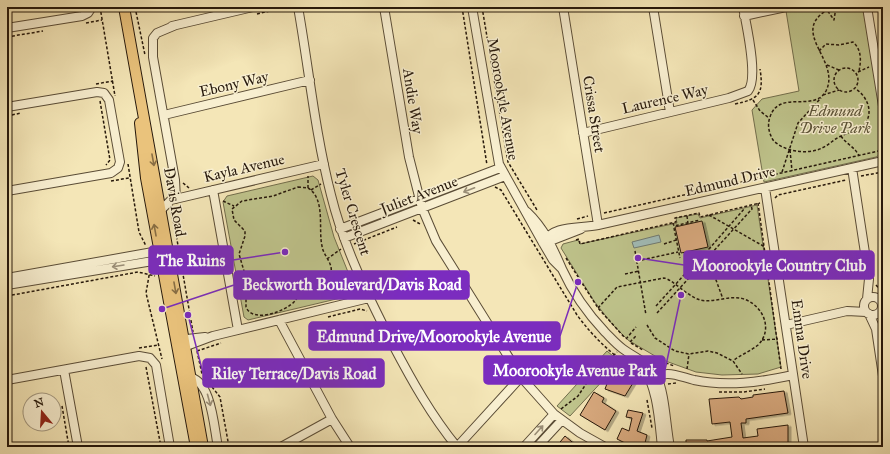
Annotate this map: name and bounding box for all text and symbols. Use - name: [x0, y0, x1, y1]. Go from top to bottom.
- street label: Moorookyle Avenue: [483, 36, 523, 162]
- street label: Andie Way: [399, 66, 427, 136]
- street label: Ebony Way: [198, 67, 271, 101]
- street label: Crissa Street: [579, 74, 609, 154]
- street label: Laurence Way: [620, 80, 711, 118]
- park label: Edmund Drive Park: [799, 102, 871, 137]
- street label: Kayla Avenue: [202, 150, 286, 186]
- one-way arrow: [149, 153, 157, 166]
- street label: Edmund Drive: [683, 162, 777, 200]
- street label: Davis Road: [160, 166, 190, 239]
- street label: Tyler Crescent: [331, 166, 375, 258]
- street label: Juliet Avenue: [376, 172, 461, 220]
- one-way arrow: [463, 187, 475, 195]
- one-way arrow: [151, 224, 159, 237]
- callout: The Ruins: [149, 246, 233, 274]
- text: The Ruins: [156, 251, 225, 270]
- callout: Moorookyle Country Club: [684, 251, 874, 279]
- text: Moorookyle Country Club: [692, 256, 866, 276]
- one-way arrow: [112, 262, 125, 270]
- callout: Beckworth Boulevard/Davis Road: [234, 271, 469, 299]
- text: Beckworth Boulevard/Davis Road: [242, 275, 463, 294]
- one-way arrow: [172, 281, 180, 294]
- street label: Emma Drive: [788, 298, 816, 380]
- callout: Edmund Drive/Moorookyle Avenue: [309, 322, 560, 350]
- text: Edmund Drive/Moorookyle Avenue: [317, 327, 552, 347]
- callout: Moorookyle Avenue Park: [484, 356, 665, 384]
- callout: Riley Terrace/Davis Road: [203, 359, 384, 387]
- text: Moorookyle Avenue Park: [493, 361, 658, 381]
- text: Riley Terrace/Davis Road: [212, 364, 377, 384]
- north arrow: [22, 392, 62, 432]
- one-way arrow: [206, 394, 213, 407]
- text: N: [33, 395, 46, 411]
- one-way arrow: [535, 425, 544, 436]

